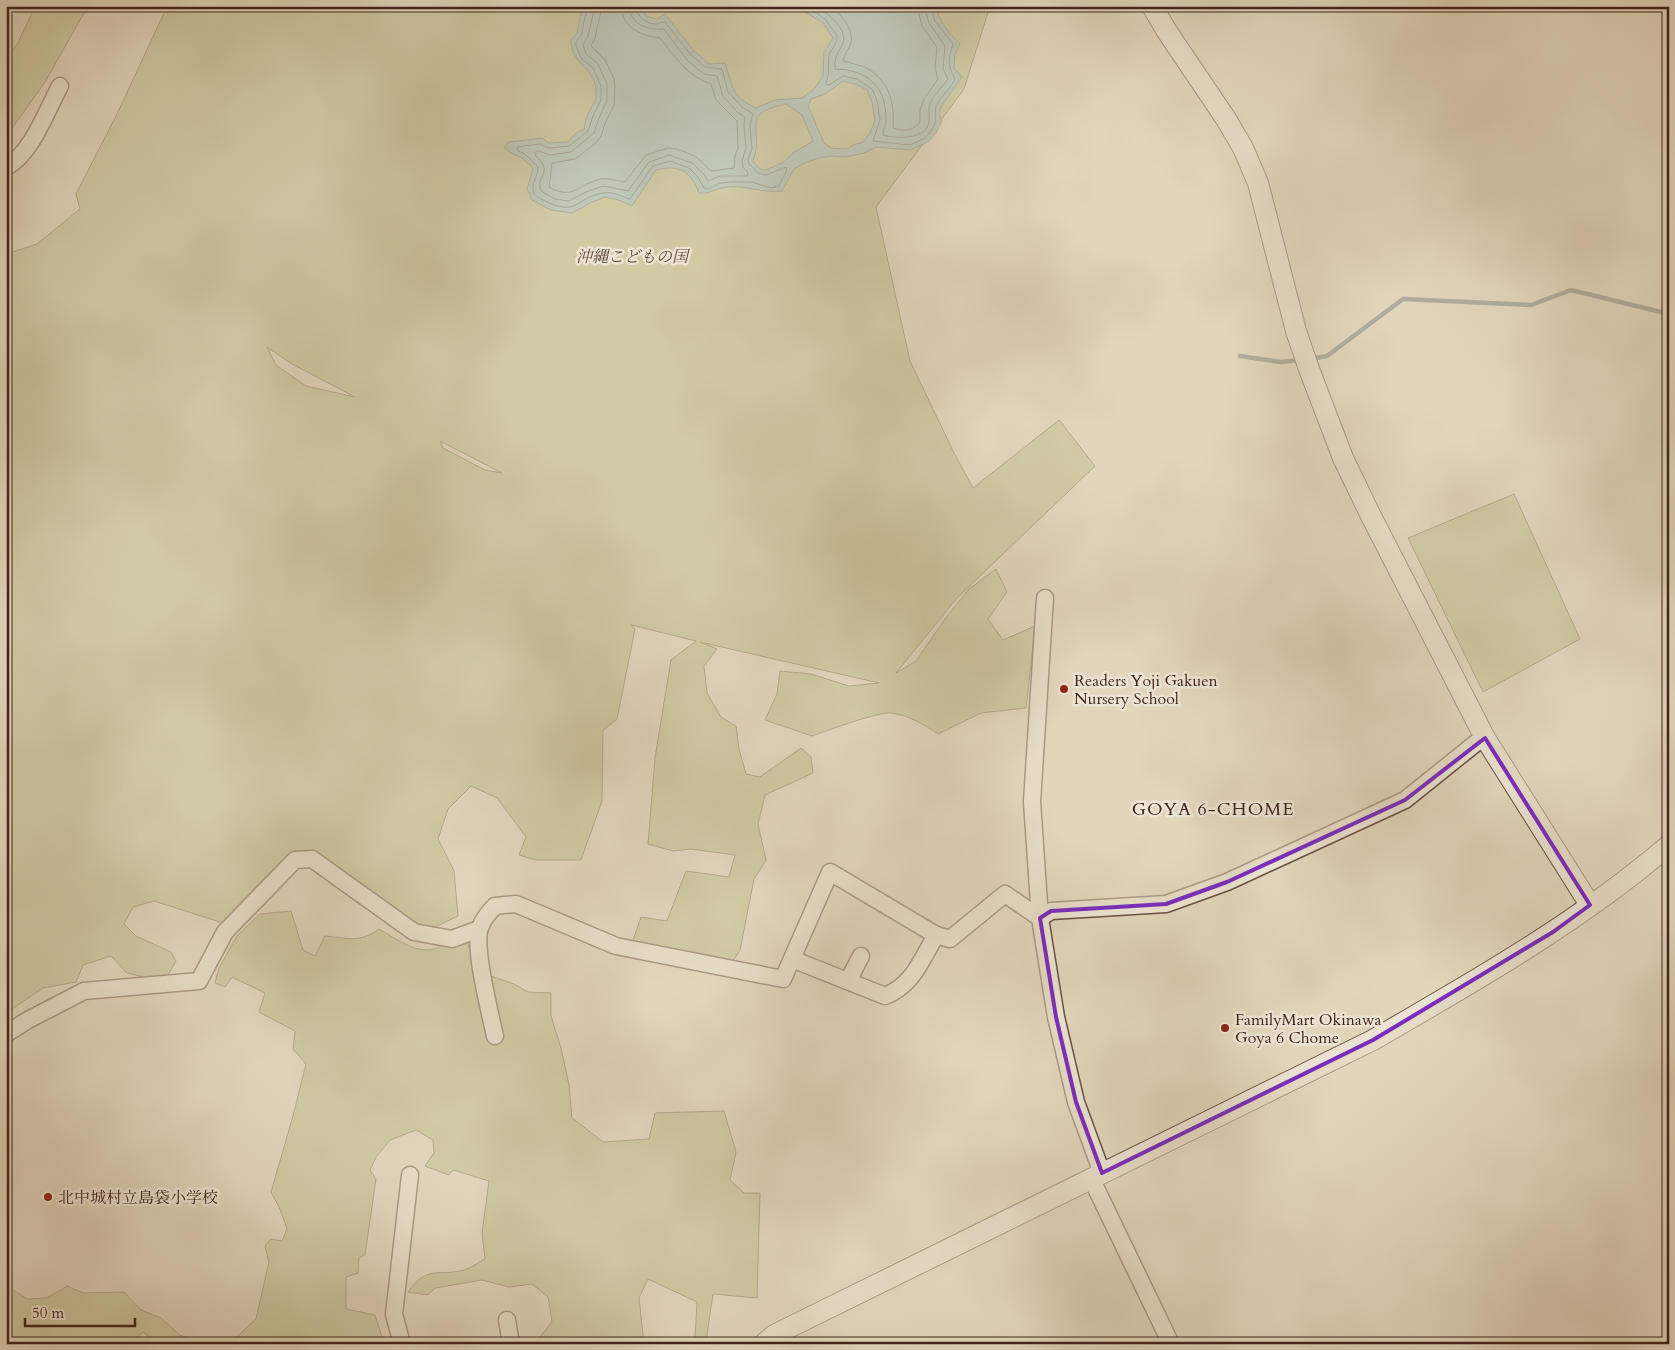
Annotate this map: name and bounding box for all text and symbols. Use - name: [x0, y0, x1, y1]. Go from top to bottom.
- park label: 沖縄こどもの国: [576, 246, 691, 268]
- place label: Readers Yoji Gakuen Nursery School: [1074, 670, 1218, 710]
- marker: Readers Yoji Gakuen Nursery School: [1058, 683, 1070, 695]
- district label: GOYA 6-CHOME: [1132, 797, 1294, 822]
- place label: FamilyMart Okinawa Goya 6 Chome: [1235, 1009, 1381, 1049]
- marker: FamilyMart Okinawa Goya 6 Chome: [1219, 1022, 1231, 1034]
- place label: 北中城村立島袋小学校: [58, 1187, 218, 1209]
- marker: 北中城村立島袋小学校: [42, 1191, 54, 1203]
- scale bar: [25, 1295, 135, 1327]
- text: 50 m: [32, 1303, 64, 1323]

